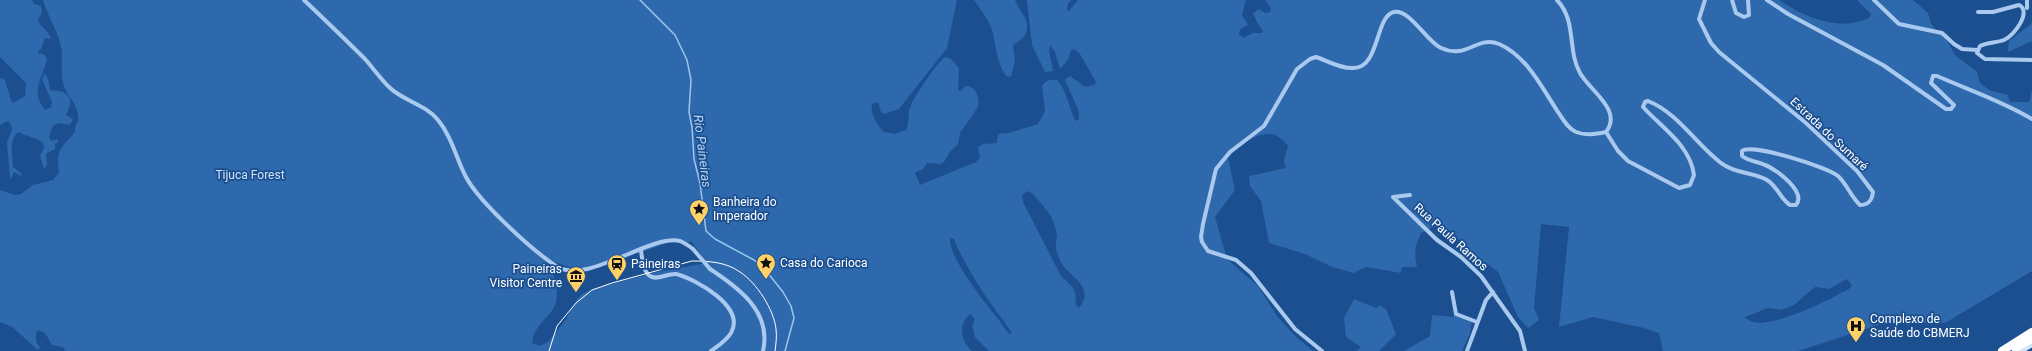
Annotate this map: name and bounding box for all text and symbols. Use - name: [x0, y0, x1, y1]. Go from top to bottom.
- street label: Estrada do Sumaré: [1787, 94, 1871, 174]
- water label: Rio Paineiras: [691, 114, 714, 189]
- park label: Tijuca Forest: [215, 168, 285, 182]
- place label: Banheira do Imperador: [713, 195, 777, 223]
- place icon: Banheira do Imperador: [688, 198, 710, 226]
- street label: Rua Paula Ramos: [1411, 200, 1491, 274]
- place icon: Casa do Carioca: [755, 252, 777, 280]
- station icon: Paineiras: [606, 253, 628, 281]
- place label: Casa do Carioca: [780, 256, 868, 270]
- place label: Paineiras: [631, 257, 680, 271]
- place label: Paineiras Visitor Centre: [490, 262, 562, 290]
- museum icon: Paineiras Visitor Centre: [565, 265, 587, 293]
- place label: Complexo de Saúde do CBMERJ: [1870, 312, 1970, 340]
- hospital icon: Complexo de Saúde do CBMERJ: [1845, 315, 1867, 343]

